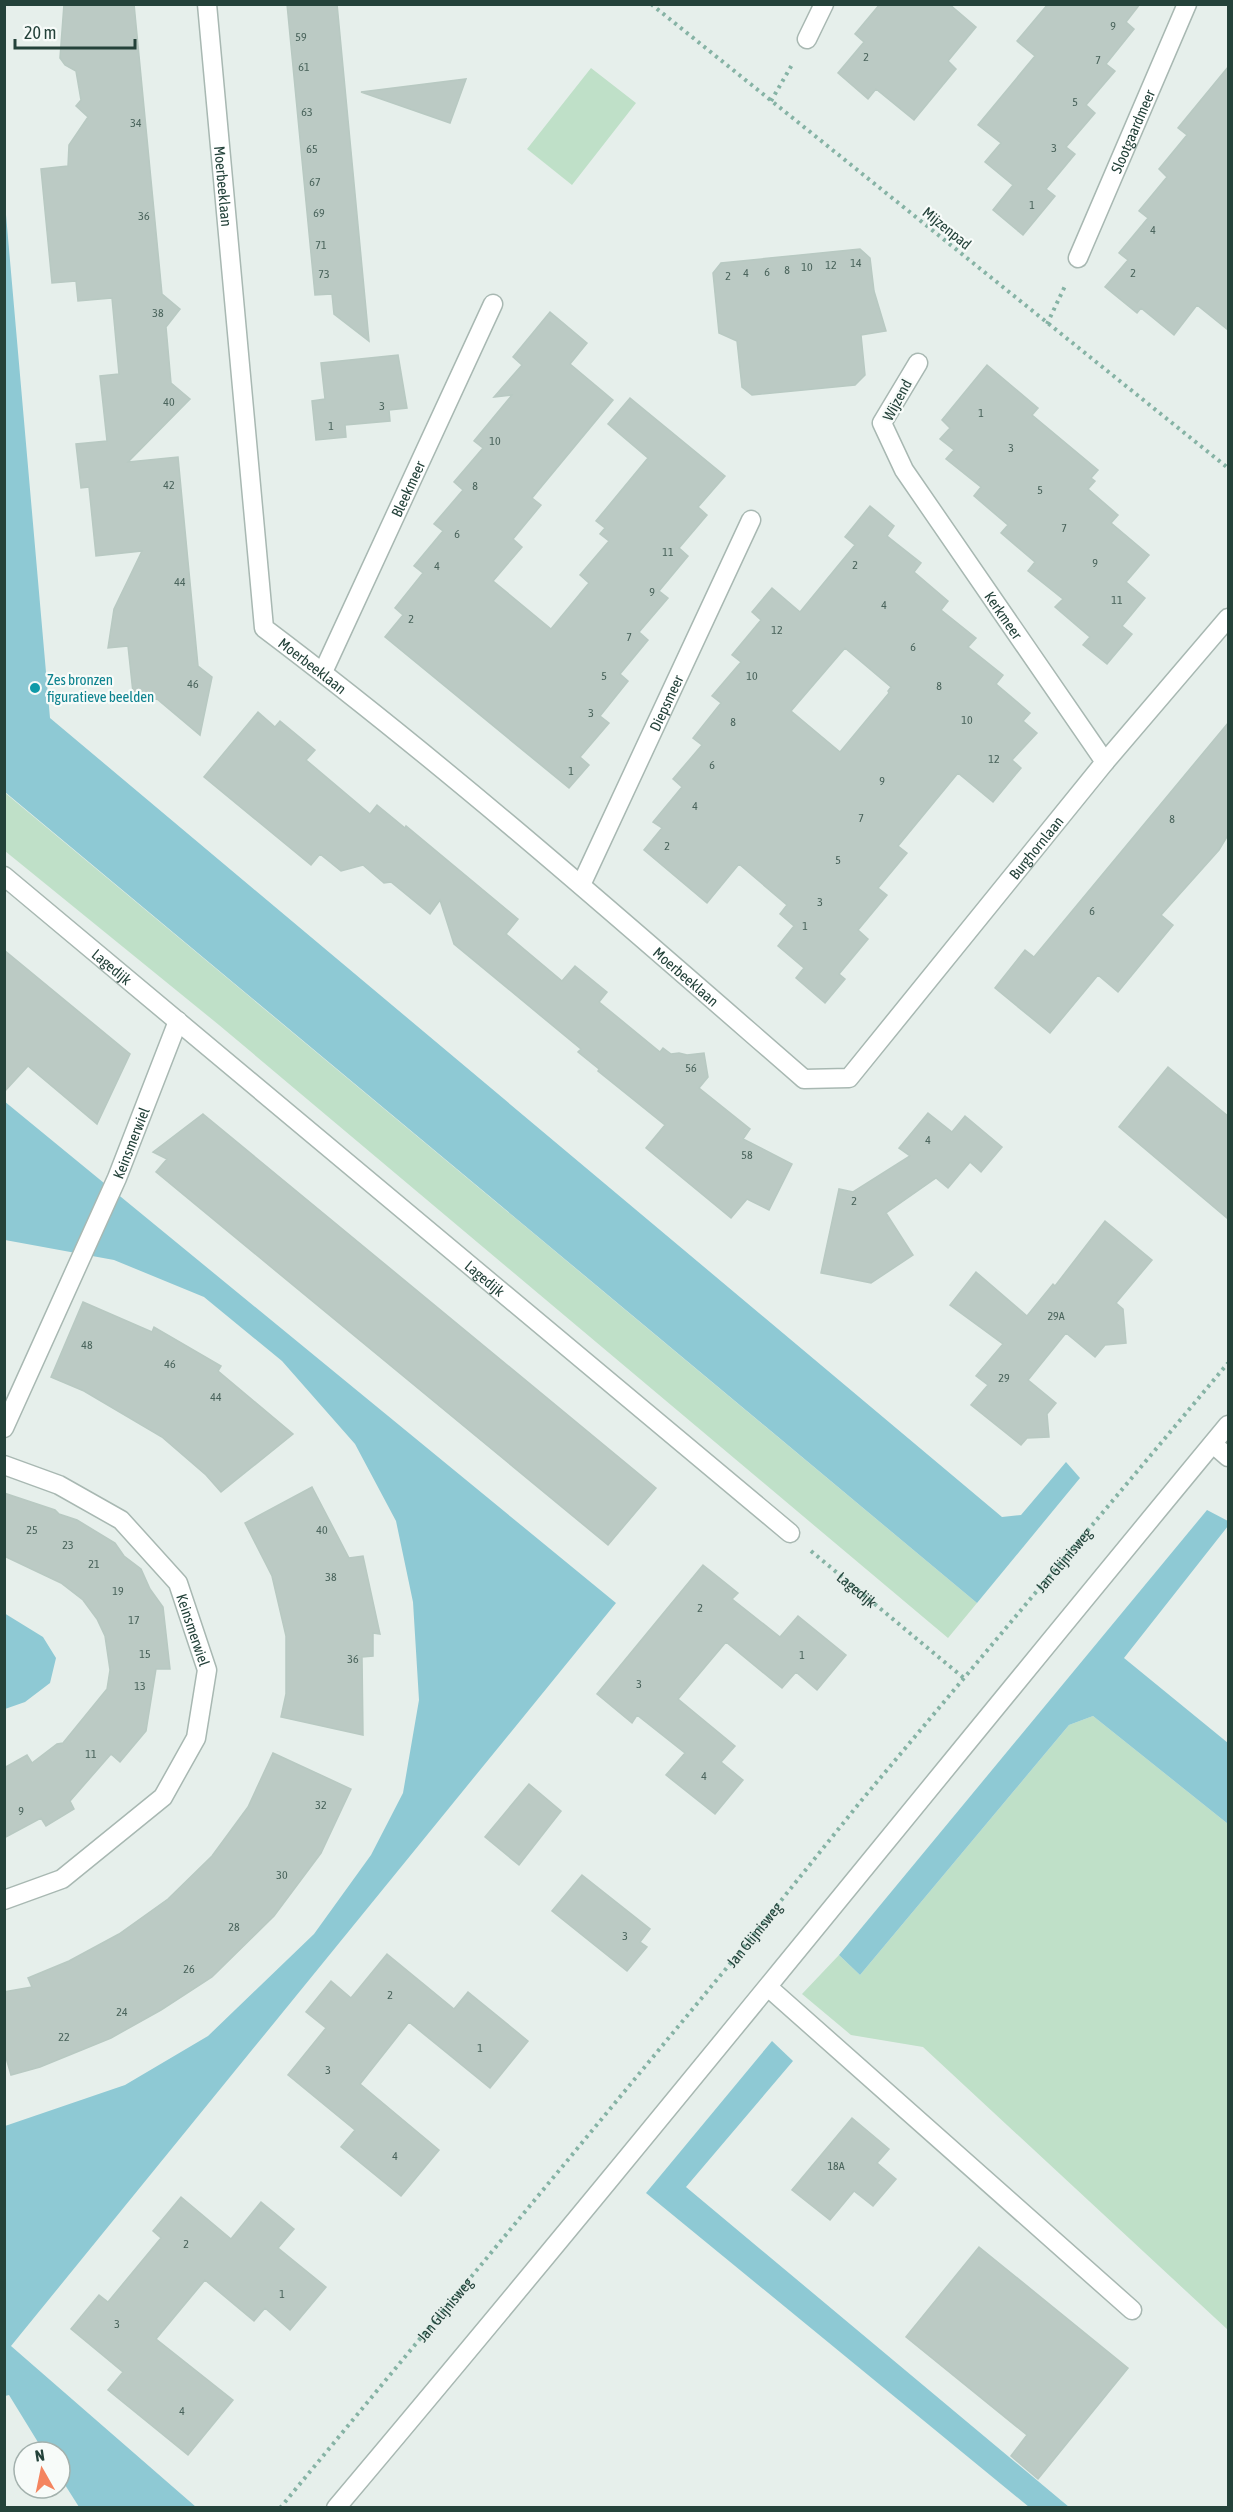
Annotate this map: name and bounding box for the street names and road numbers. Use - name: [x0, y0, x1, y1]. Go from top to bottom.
- street label: Slootgaardmeer: [1107, 86, 1158, 175]
- street label: Moerbeeklaan: [212, 145, 236, 227]
- street label: Mijzenpad: [919, 203, 975, 253]
- street label: Wijzend: [879, 376, 915, 424]
- street label: Bleekmeer: [387, 457, 428, 519]
- street label: Kerkmeer: [982, 588, 1026, 642]
- street label: Moerbeeklaan: [276, 634, 350, 697]
- street label: Diepsmeer: [646, 672, 686, 734]
- street label: Burghornlaan: [1005, 813, 1066, 882]
- street label: Moerbeeklaan: [650, 943, 722, 1009]
- street label: Lagedijk: [89, 945, 136, 988]
- street label: Keinsmerwiel: [109, 1105, 152, 1181]
- street label: Lagedijk: [462, 1257, 509, 1300]
- street label: Jan Glijnisweg: [1032, 1524, 1095, 1595]
- street label: Lagedijk: [834, 1568, 881, 1611]
- street label: Keinsmerwiel: [174, 1591, 214, 1668]
- street label: Jan Glijnisweg: [723, 1898, 785, 1970]
- street label: Jan Glijnisweg: [413, 2273, 476, 2345]

